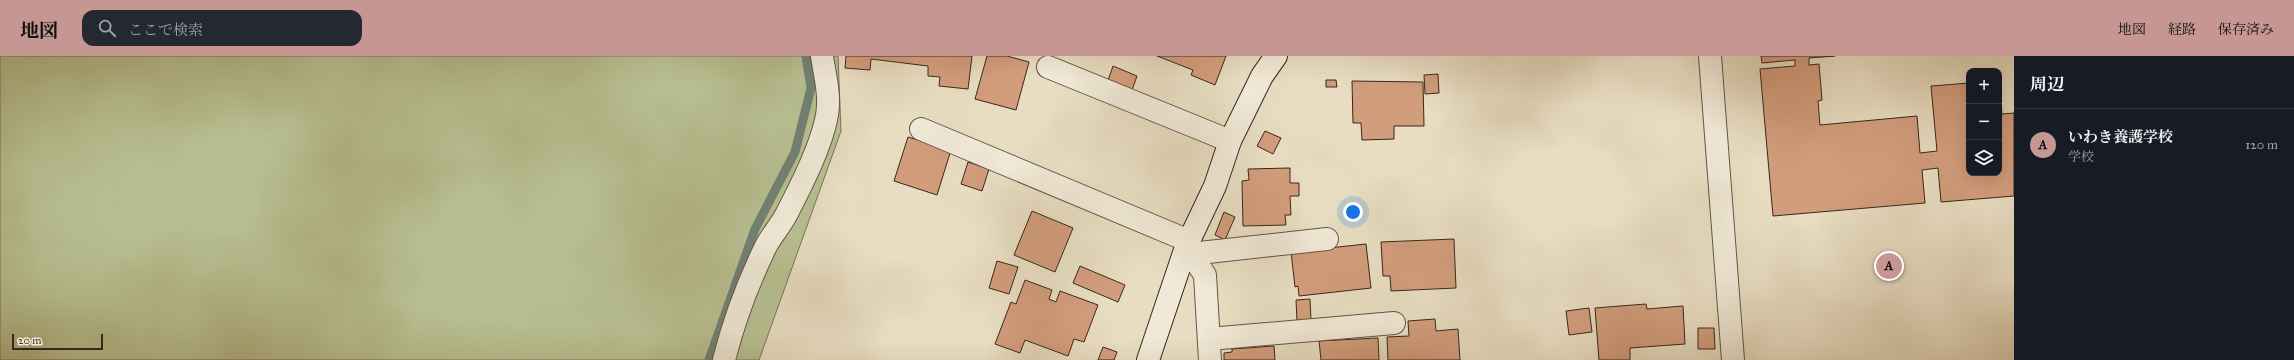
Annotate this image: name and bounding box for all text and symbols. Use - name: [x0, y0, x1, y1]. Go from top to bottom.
- search box: [82, 10, 362, 46]
- icon: search: [96, 17, 118, 39]
- text: 地図: [20, 19, 58, 42]
- text: ここで検索: [128, 21, 203, 39]
- text: 地図: [2118, 21, 2146, 38]
- text: 経路: [2168, 21, 2196, 38]
- text: 保存済み: [2218, 21, 2274, 38]
- map controls: [1966, 68, 2002, 176]
- button: +: [1966, 68, 2002, 104]
- text: 周辺: [2030, 74, 2064, 95]
- button: −: [1966, 104, 2002, 140]
- text: いわき養護学校: [2068, 128, 2173, 146]
- text: A: [2039, 137, 2047, 153]
- text: 120 m: [2245, 137, 2278, 153]
- button: layers: [1966, 140, 2002, 176]
- text: 学校: [2068, 149, 2094, 165]
- your location: [1343, 202, 1363, 222]
- pin: A: [1876, 251, 1902, 281]
- scale bar: [12, 332, 103, 351]
- text: 20 m: [18, 334, 41, 347]

